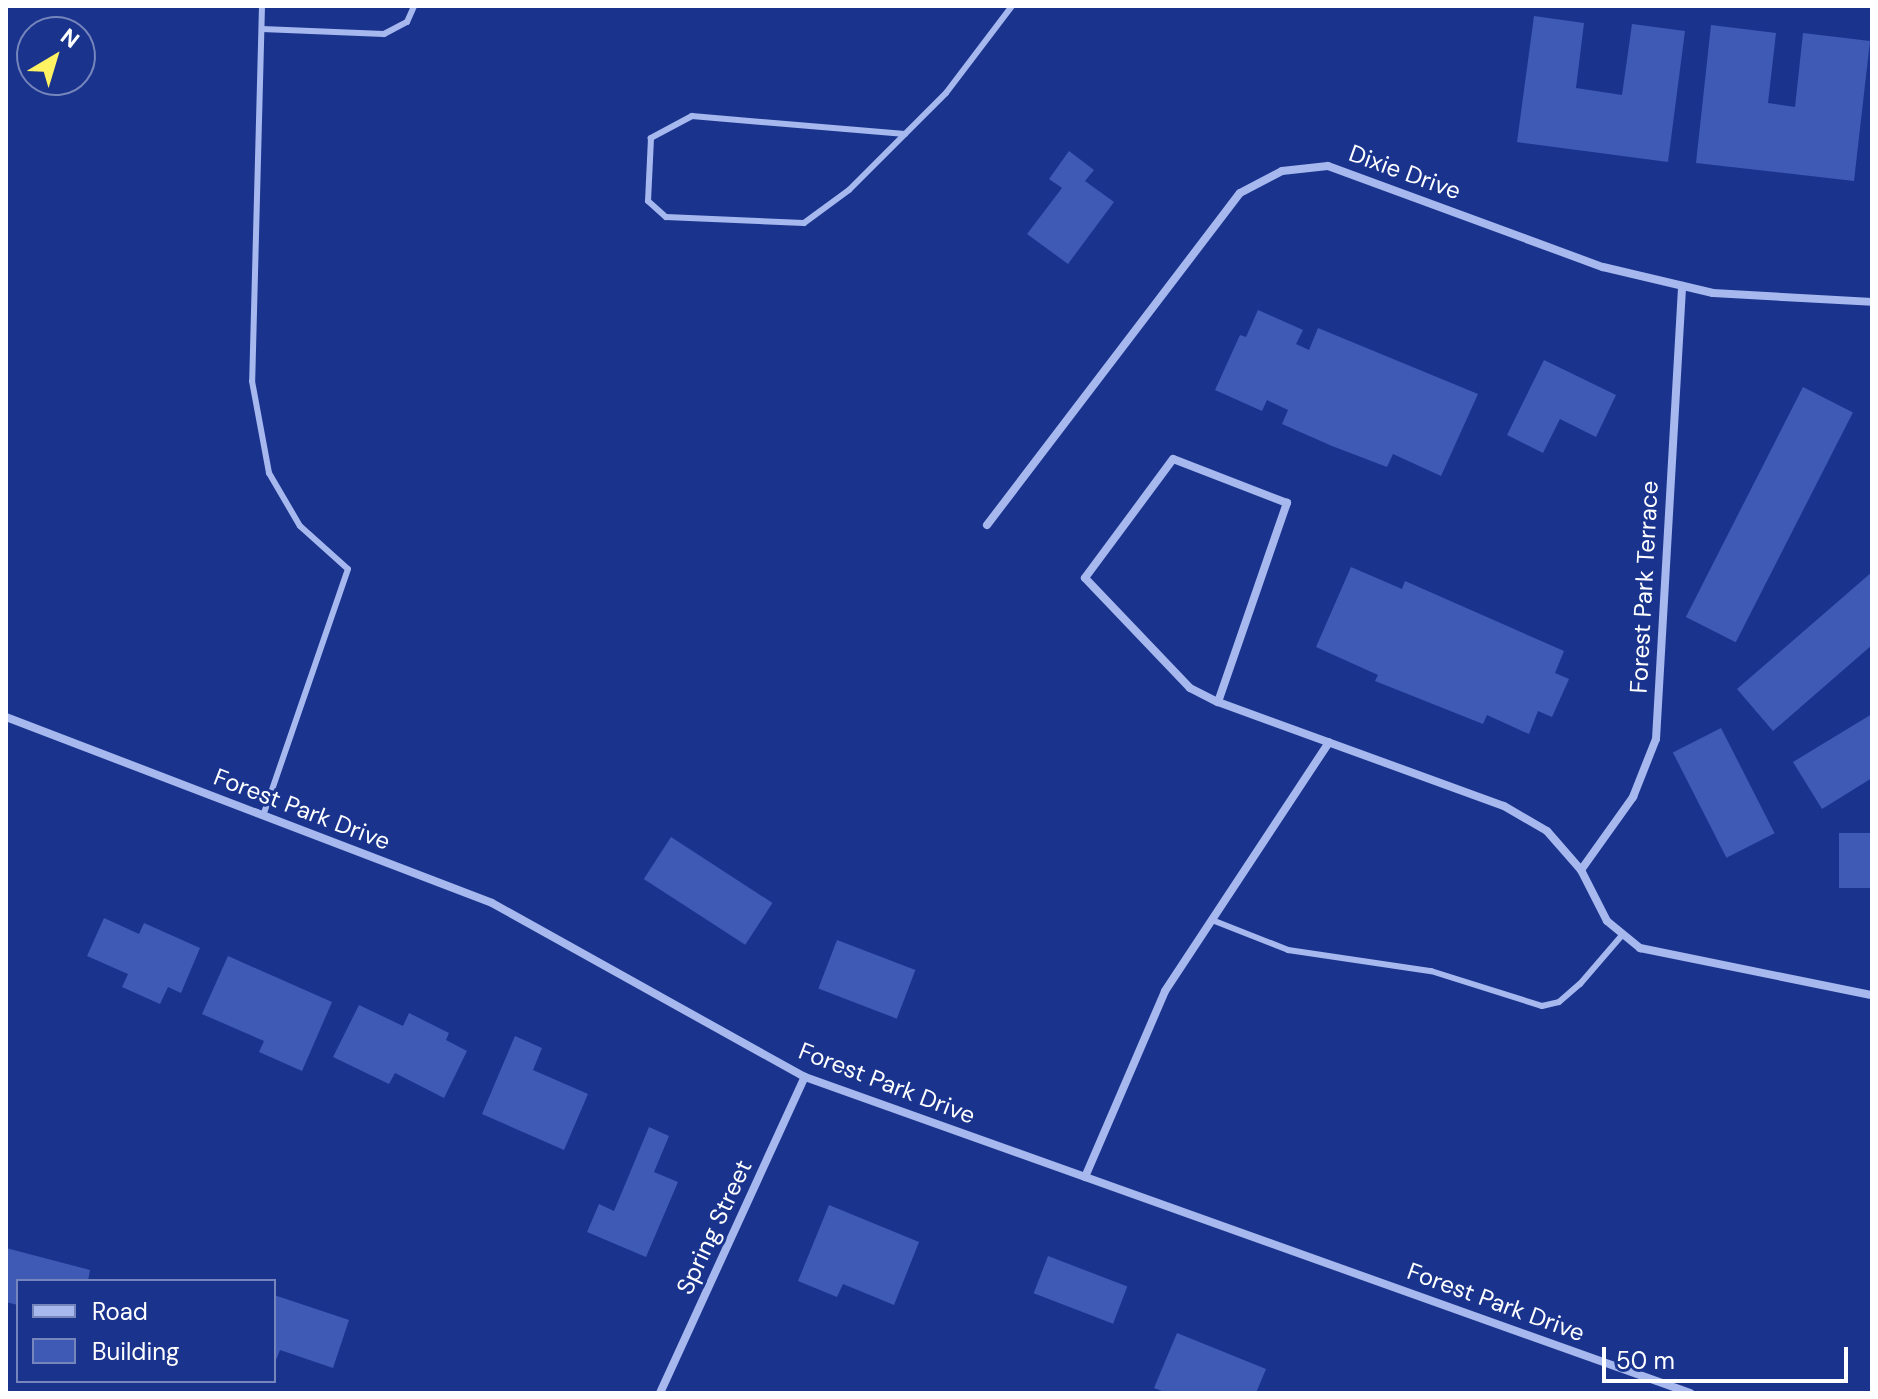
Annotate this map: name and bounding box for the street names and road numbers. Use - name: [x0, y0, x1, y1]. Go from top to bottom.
- street label: Dixie Drive: [1345, 138, 1465, 206]
- street label: Forest Park Terrace: [1624, 480, 1664, 694]
- street label: Forest Park Drive: [210, 762, 394, 856]
- street label: Forest Park Drive: [795, 1036, 979, 1130]
- street label: Spring Street: [670, 1155, 758, 1299]
- street label: Forest Park Drive: [1403, 1257, 1589, 1347]

